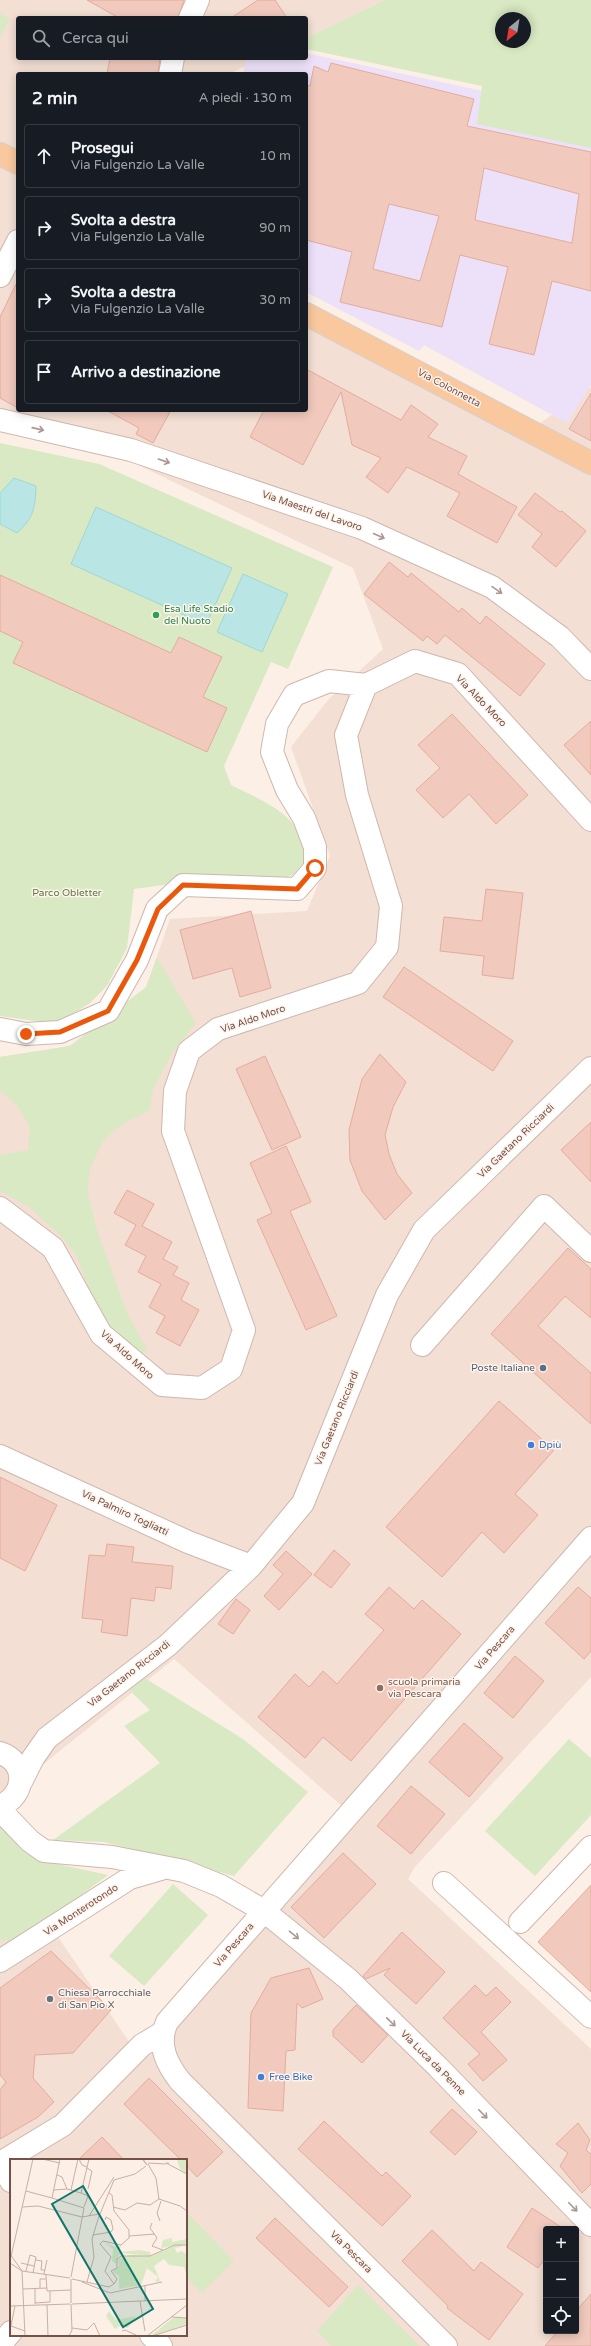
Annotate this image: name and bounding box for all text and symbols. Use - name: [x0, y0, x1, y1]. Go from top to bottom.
- north arrow: [495, 12, 531, 48]
- search box: [16, 16, 308, 60]
- icon: search: [30, 27, 52, 49]
- text: Cerca qui: [62, 29, 129, 47]
- text: 2 min: [32, 88, 77, 109]
- text: A piedi · 130 m: [199, 90, 292, 106]
- text: Prosegui: [71, 139, 134, 157]
- icon: ahead: [33, 145, 55, 167]
- text: 10 m: [259, 148, 291, 164]
- text: Via Fulgenzio La Valle: [71, 157, 205, 173]
- text: Svolta a destra: [71, 211, 176, 229]
- icon: right: [33, 217, 55, 239]
- text: 90 m: [259, 220, 291, 236]
- text: Via Fulgenzio La Valle: [71, 229, 205, 245]
- text: Svolta a destra: [71, 283, 176, 301]
- icon: right: [33, 289, 55, 311]
- text: 30 m: [259, 292, 291, 308]
- text: Via Fulgenzio La Valle: [71, 301, 205, 317]
- icon: arrive: [33, 361, 55, 383]
- text: Arrivo a destinazione: [71, 363, 221, 381]
- street label: Via Colonnetta: [415, 366, 483, 410]
- one-way arrow: [31, 425, 44, 433]
- one-way arrow: [157, 458, 170, 465]
- street label: Via Maestri del Lavoro: [260, 488, 364, 534]
- one-way arrow: [373, 532, 385, 540]
- one-way arrow: [491, 586, 502, 594]
- place label: Esa Life Stadio del Nuoto: [164, 603, 234, 627]
- marker: Esa Life Stadio del Nuoto: [151, 610, 161, 620]
- street label: Via Aldo Moro: [453, 672, 509, 730]
- route start: [306, 859, 324, 877]
- park label: Parco Obletter: [32, 887, 102, 899]
- street label: Via Aldo Moro: [219, 1002, 287, 1036]
- route end: [17, 1025, 35, 1043]
- street label: Via Gaetano Ricciardi: [475, 1101, 557, 1181]
- street label: Via Aldo Moro: [98, 1328, 156, 1382]
- place label: Poste Italiane: [471, 1362, 535, 1374]
- marker: Poste Italiane: [538, 1363, 548, 1373]
- street label: Via Gaetano Ricciardi: [312, 1369, 362, 1467]
- place label: Dpiù: [539, 1439, 561, 1451]
- marker: Dpiù: [526, 1440, 536, 1450]
- street label: Via Palmiro Togliatti: [80, 1488, 170, 1538]
- street label: Via Pescara: [472, 1623, 518, 1673]
- street label: Via Gaetano Ricciardi: [85, 1638, 173, 1710]
- place label: scuola primaria via Pescara: [388, 1676, 460, 1700]
- marker: scuola primaria via Pescara: [375, 1683, 385, 1693]
- street label: Via Monterotondo: [41, 1881, 121, 1939]
- street label: Via Pescara: [211, 1920, 257, 1970]
- one-way arrow: [289, 1931, 300, 1940]
- place label: Chiesa Parrocchiale di San Pio X: [58, 1987, 151, 2011]
- marker: Chiesa Parrocchiale di San Pio X: [45, 1994, 55, 2004]
- one-way arrow: [386, 2017, 396, 2026]
- street label: Via Luca da Penne: [398, 2028, 468, 2098]
- place label: Free Bike: [269, 2071, 313, 2083]
- marker: Free Bike: [256, 2072, 266, 2082]
- one-way arrow: [478, 2109, 488, 2119]
- inset map: [10, 2159, 187, 2336]
- one-way arrow: [569, 2202, 578, 2212]
- map controls: [543, 2226, 579, 2334]
- button: +: [543, 2226, 579, 2262]
- street label: Via Pescara: [327, 2228, 375, 2276]
- button: −: [543, 2262, 579, 2298]
- button: locate: [543, 2298, 579, 2334]

